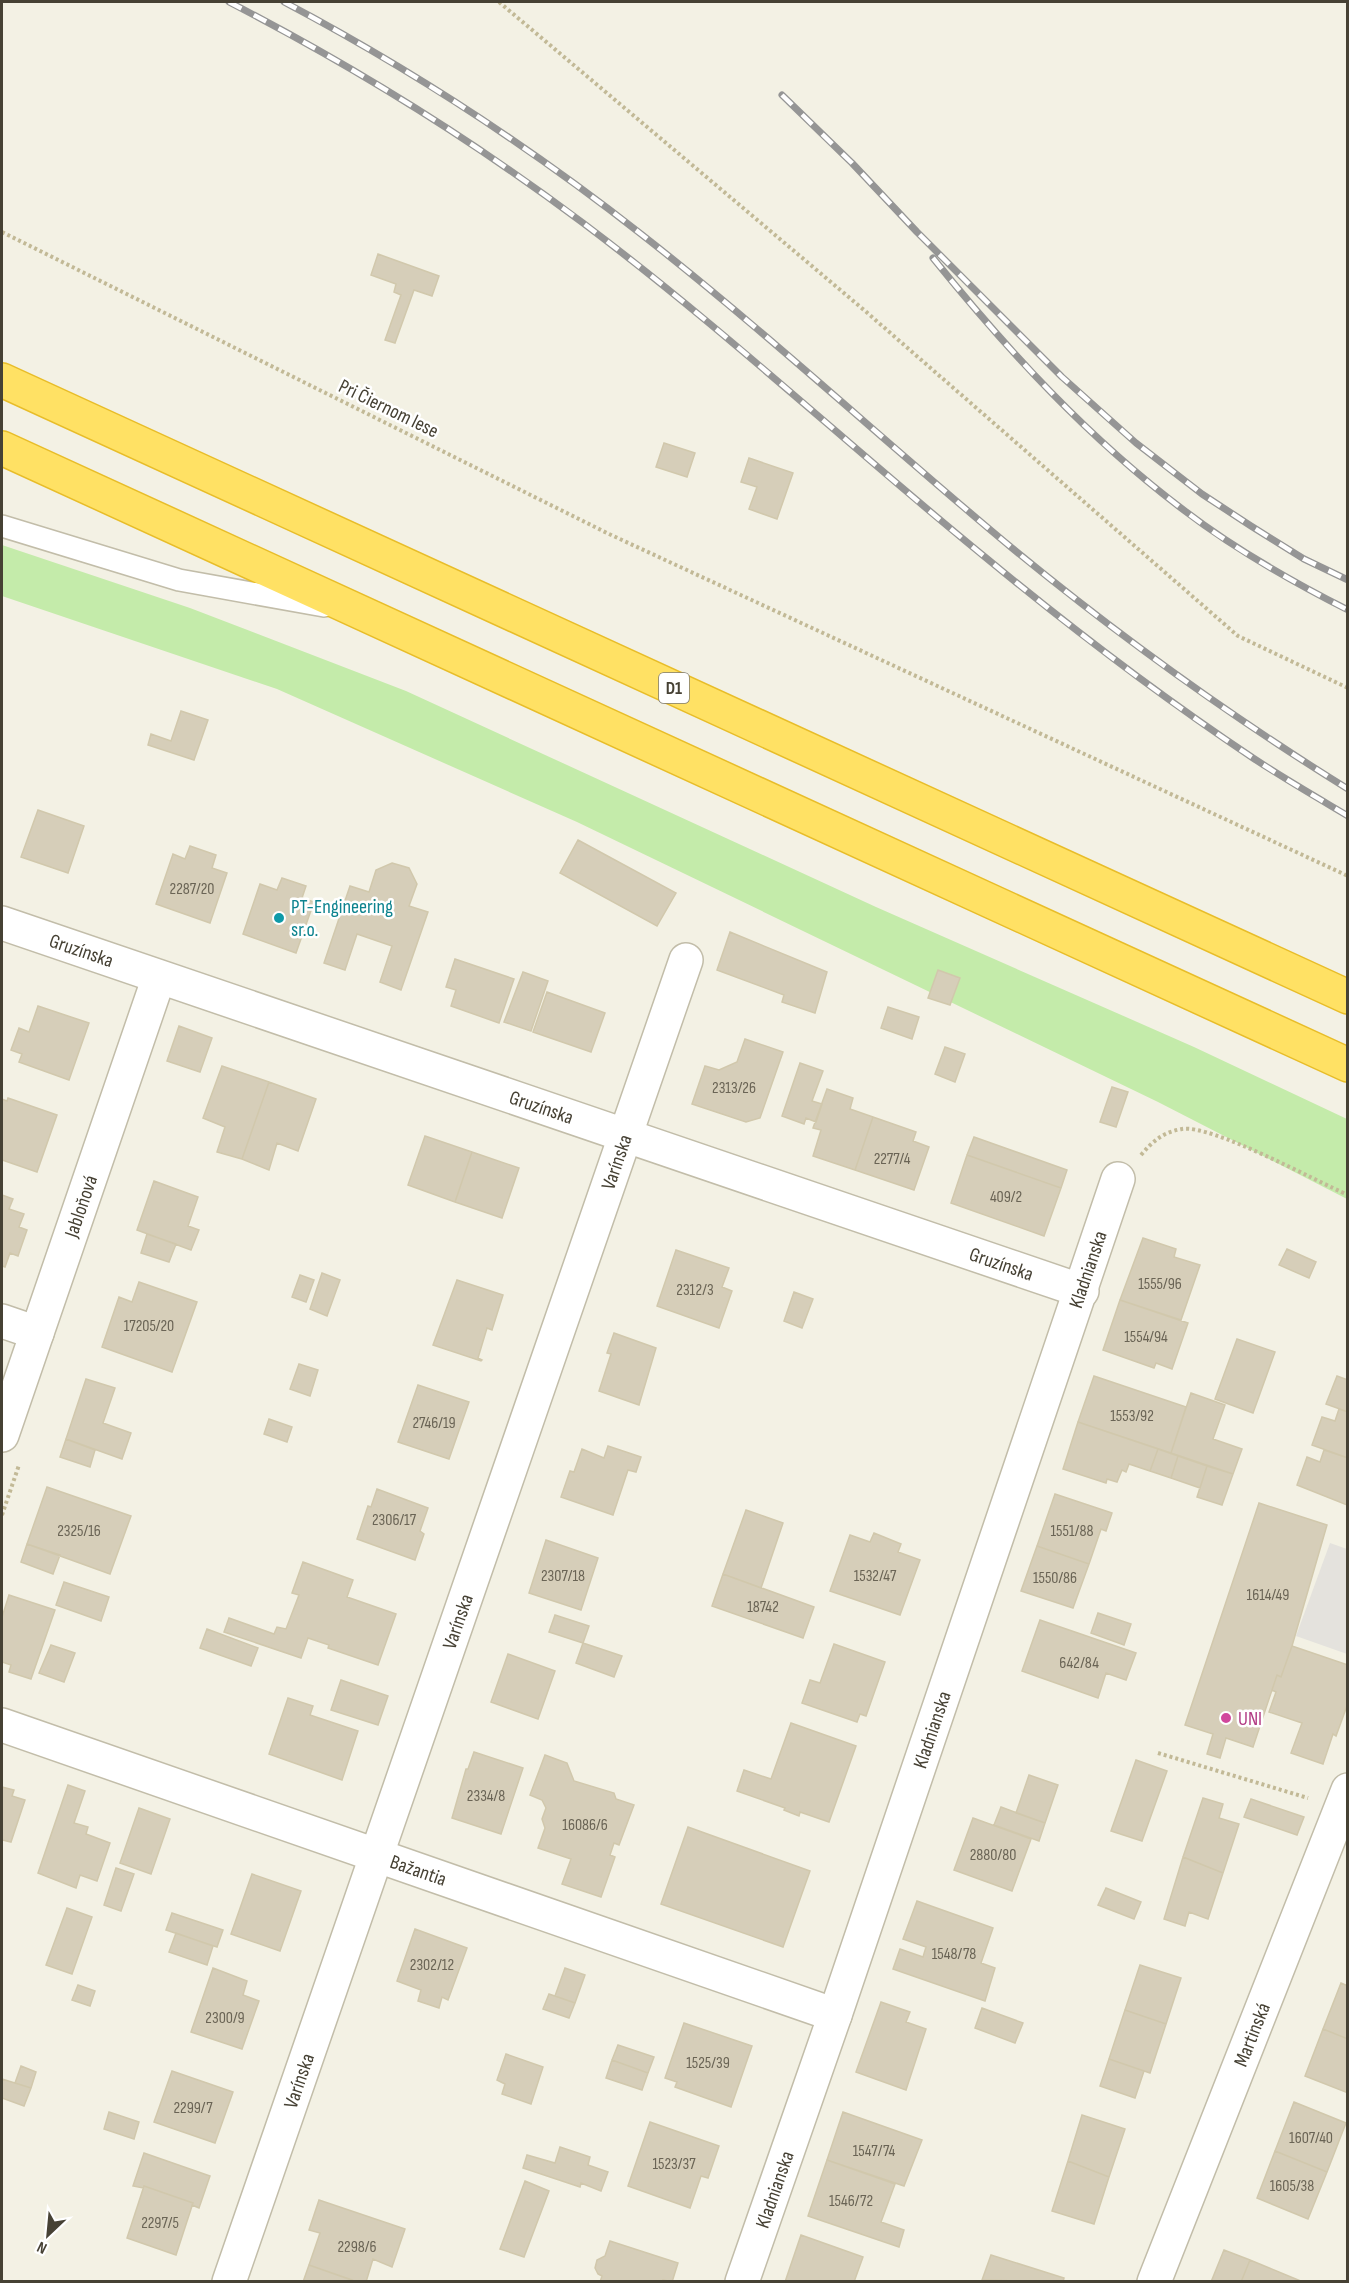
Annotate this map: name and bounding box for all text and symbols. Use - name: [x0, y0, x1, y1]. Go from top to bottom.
- street label: Pri Čiernom lese: [335, 374, 442, 443]
- road number: D1: [659, 673, 689, 703]
- house number: 2287/20: [170, 880, 214, 899]
- place label: PT-Engineering sr.o.: [291, 895, 393, 942]
- marker: PT-Engineering sr.o.: [272, 911, 286, 925]
- street label: Gruzínska: [46, 929, 116, 973]
- house number: 2313/26: [712, 1079, 756, 1098]
- street label: Gruzínska: [506, 1086, 576, 1130]
- street label: Varínska: [597, 1132, 638, 1193]
- house number: 2277/4: [874, 1150, 911, 1169]
- street label: Jabloňová: [59, 1172, 103, 1242]
- house number: 409/2: [990, 1188, 1022, 1207]
- street label: Kladnianska: [1064, 1228, 1113, 1311]
- street label: Gruzínska: [966, 1243, 1036, 1287]
- house number: 1555/96: [1138, 1275, 1182, 1294]
- house number: 2312/3: [676, 1281, 714, 1300]
- house number: 17205/20: [124, 1317, 174, 1336]
- house number: 1554/94: [1124, 1328, 1168, 1347]
- house number: 1553/92: [1110, 1407, 1154, 1426]
- house number: 2746/19: [412, 1414, 456, 1433]
- house number: 2306/17: [372, 1511, 417, 1530]
- house number: 2325/16: [57, 1522, 101, 1541]
- house number: 1551/88: [1051, 1522, 1094, 1541]
- house number: 2307/18: [541, 1567, 585, 1586]
- house number: 1532/47: [854, 1567, 897, 1586]
- house number: 1550/86: [1033, 1569, 1077, 1588]
- house number: 1614/49: [1247, 1586, 1289, 1605]
- street label: Varínska: [438, 1591, 479, 1652]
- house number: 18742: [747, 1598, 779, 1617]
- house number: 642/84: [1059, 1654, 1099, 1673]
- street label: Kladnianska: [908, 1688, 957, 1772]
- place label: UNI: [1238, 1707, 1262, 1731]
- marker: UNI: [1219, 1711, 1233, 1725]
- house number: 2334/8: [467, 1787, 505, 1806]
- house number: 16086/6: [562, 1816, 608, 1835]
- house number: 2880/80: [970, 1846, 1016, 1865]
- street label: Bažantia: [387, 1850, 449, 1892]
- house number: 1548/78: [932, 1945, 976, 1964]
- house number: 2302/12: [410, 1956, 454, 1975]
- street label: Martinská: [1229, 2000, 1276, 2070]
- house number: 2300/9: [205, 2009, 245, 2028]
- street label: Varínska: [279, 2050, 320, 2112]
- house number: 1525/39: [686, 2054, 730, 2073]
- house number: 2299/7: [173, 2099, 213, 2118]
- house number: 1607/40: [1289, 2129, 1333, 2148]
- house number: 1547/74: [853, 2142, 896, 2161]
- street label: Kladnianska: [751, 2148, 800, 2231]
- house number: 1523/37: [652, 2155, 696, 2174]
- house number: 1605/38: [1270, 2177, 1314, 2196]
- house number: 1546/72: [829, 2192, 873, 2211]
- north arrow: [18, 2205, 78, 2265]
- house number: 2297/5: [141, 2214, 179, 2233]
- text: N: [34, 2237, 50, 2258]
- house number: 2298/6: [338, 2238, 376, 2257]

